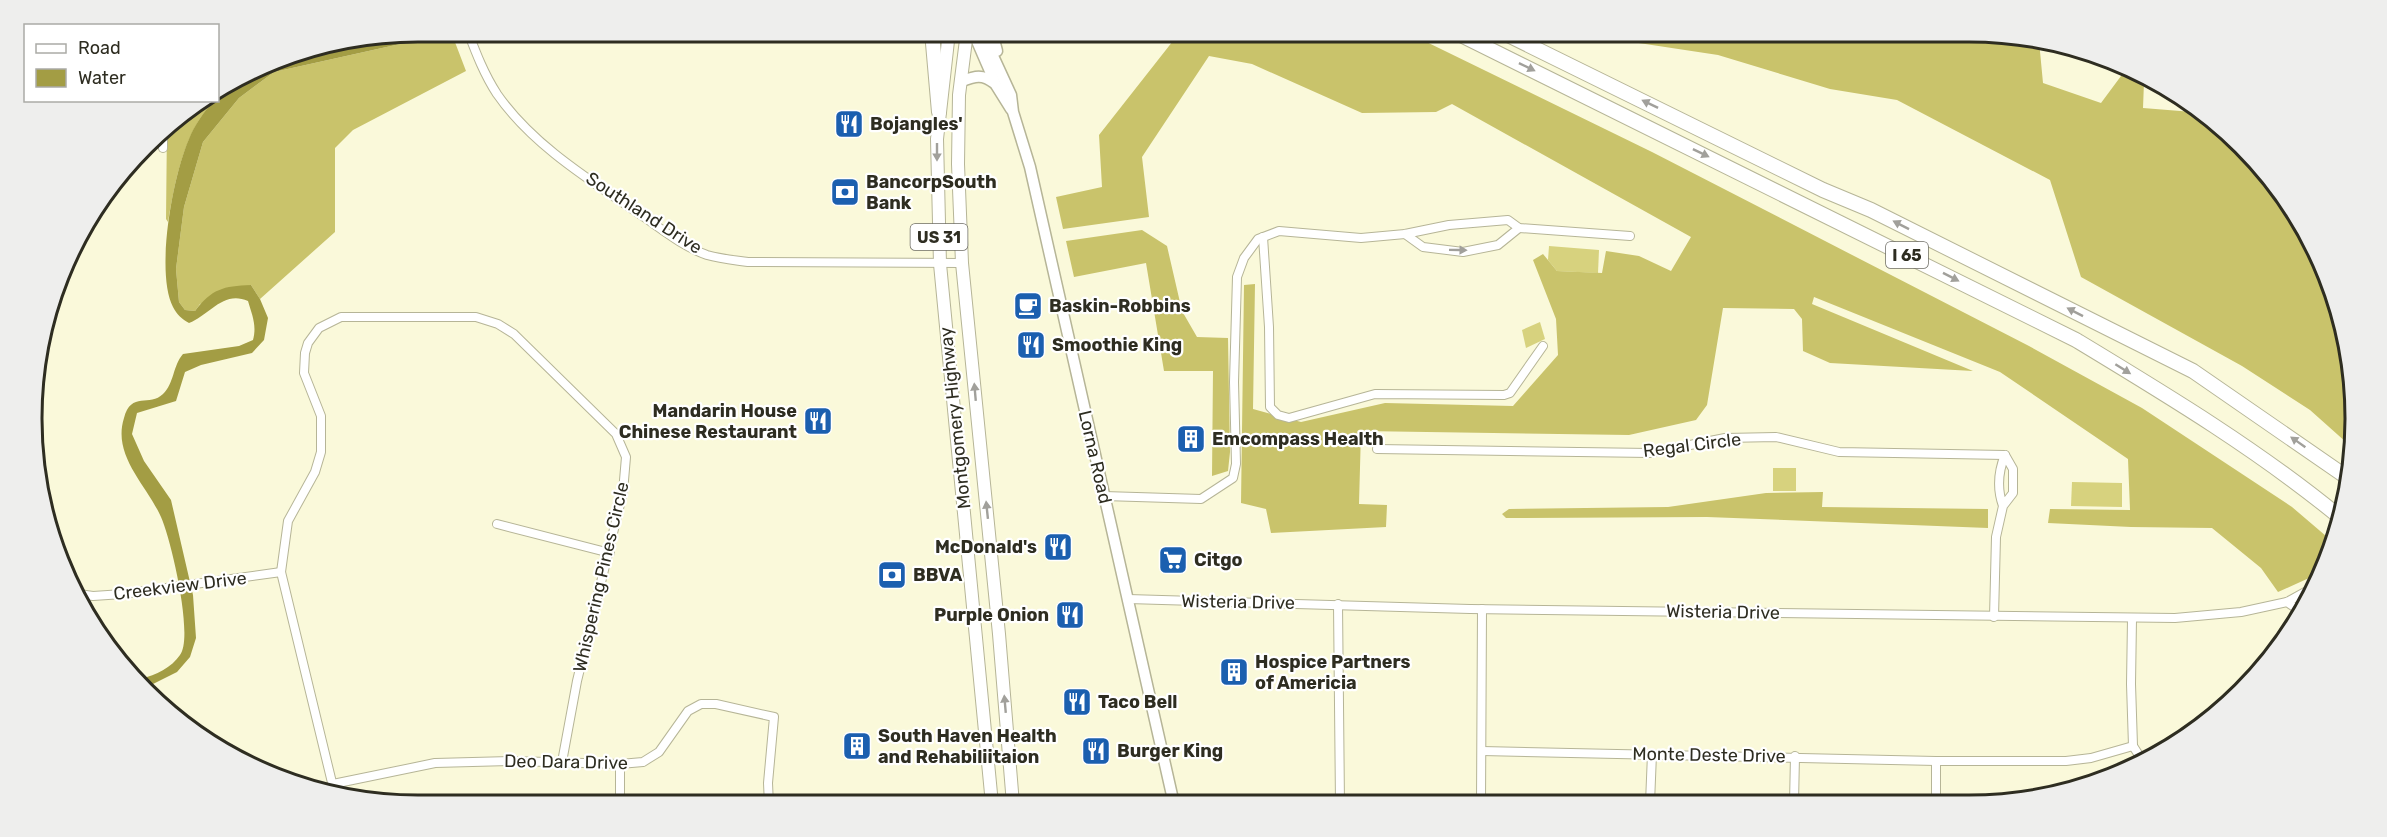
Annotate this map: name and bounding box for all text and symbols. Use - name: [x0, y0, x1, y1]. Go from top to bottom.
- legend: [24, 24, 219, 102]
- text: Road: [78, 37, 121, 59]
- one-way arrow: [1518, 62, 1535, 71]
- text: Water: [78, 67, 126, 89]
- one-way arrow: [1641, 100, 1658, 109]
- restaurant icon: Bojangles': [833, 108, 865, 140]
- place label: Bojangles': [870, 113, 963, 135]
- one-way arrow: [932, 143, 942, 162]
- one-way arrow: [1693, 149, 1710, 158]
- street label: Southland Drive: [582, 167, 706, 259]
- place label: BancorpSouth Bank: [866, 171, 997, 214]
- bank icon: BancorpSouth Bank: [829, 176, 861, 208]
- one-way arrow: [1892, 220, 1909, 230]
- road number: US 31: [910, 224, 968, 250]
- road number: I 65: [1886, 242, 1928, 268]
- one-way arrow: [1449, 245, 1468, 255]
- one-way arrow: [1943, 273, 1960, 282]
- cafe icon: Baskin-Robbins: [1012, 290, 1044, 322]
- place label: Baskin-Robbins: [1049, 295, 1191, 317]
- one-way arrow: [2067, 308, 2084, 317]
- street label: Montgomery Highway: [934, 326, 976, 510]
- restaurant icon: Smoothie King: [1015, 329, 1047, 361]
- place label: Smoothie King: [1052, 334, 1182, 356]
- one-way arrow: [2115, 363, 2131, 374]
- one-way arrow: [970, 382, 980, 401]
- place label: Mandarin House Chinese Restaurant: [619, 400, 797, 443]
- restaurant icon: Mandarin House Chinese Restaurant: [802, 405, 834, 437]
- street label: Lorna Road: [1074, 408, 1116, 506]
- building icon: Emcompass Health: [1175, 423, 1207, 455]
- place label: Emcompass Health: [1212, 428, 1384, 450]
- street label: Regal Circle: [1642, 428, 1742, 462]
- one-way arrow: [2290, 436, 2306, 448]
- street label: Whispering Pines Circle: [568, 480, 634, 674]
- one-way arrow: [982, 500, 992, 519]
- restaurant icon: McDonald's: [1042, 531, 1074, 563]
- place label: McDonald's: [935, 536, 1037, 558]
- supermarket icon: Citgo: [1157, 544, 1189, 576]
- place label: Citgo: [1194, 549, 1243, 571]
- bank icon: BBVA: [876, 559, 908, 591]
- place label: BBVA: [913, 564, 962, 586]
- street label: Creekview Drive: [112, 567, 248, 605]
- street label: Wisteria Drive: [1181, 590, 1295, 614]
- restaurant icon: Purple Onion: [1054, 599, 1086, 631]
- street label: Wisteria Drive: [1666, 600, 1780, 624]
- place label: Purple Onion: [934, 604, 1049, 626]
- place label: Hospice Partners of Americia: [1255, 651, 1411, 694]
- building icon: Hospice Partners of Americia: [1218, 656, 1250, 688]
- restaurant icon: Taco Bell: [1061, 686, 1093, 718]
- place label: Taco Bell: [1098, 691, 1177, 713]
- one-way arrow: [1000, 695, 1010, 714]
- place label: South Haven Health and Rehabiliitaion: [878, 725, 1057, 768]
- building icon: South Haven Health and Rehabiliitaion: [841, 730, 873, 762]
- restaurant icon: Burger King: [1080, 735, 1112, 767]
- place label: Burger King: [1117, 740, 1223, 762]
- street label: Monte Deste Drive: [1632, 743, 1786, 767]
- street label: Deo Dara Drive: [504, 750, 628, 774]

